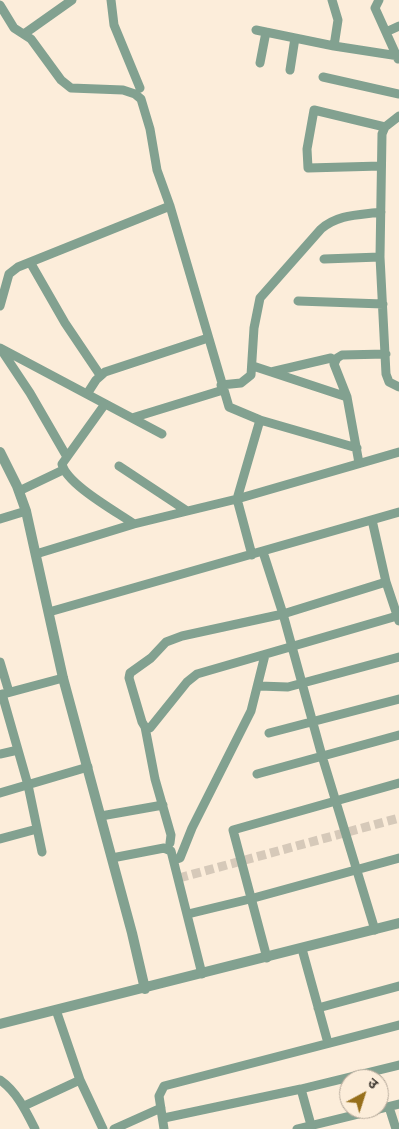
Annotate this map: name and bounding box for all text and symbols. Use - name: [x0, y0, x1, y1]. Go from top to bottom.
- north arrow: [339, 1069, 389, 1119]
- text: उ: [364, 1074, 382, 1093]

